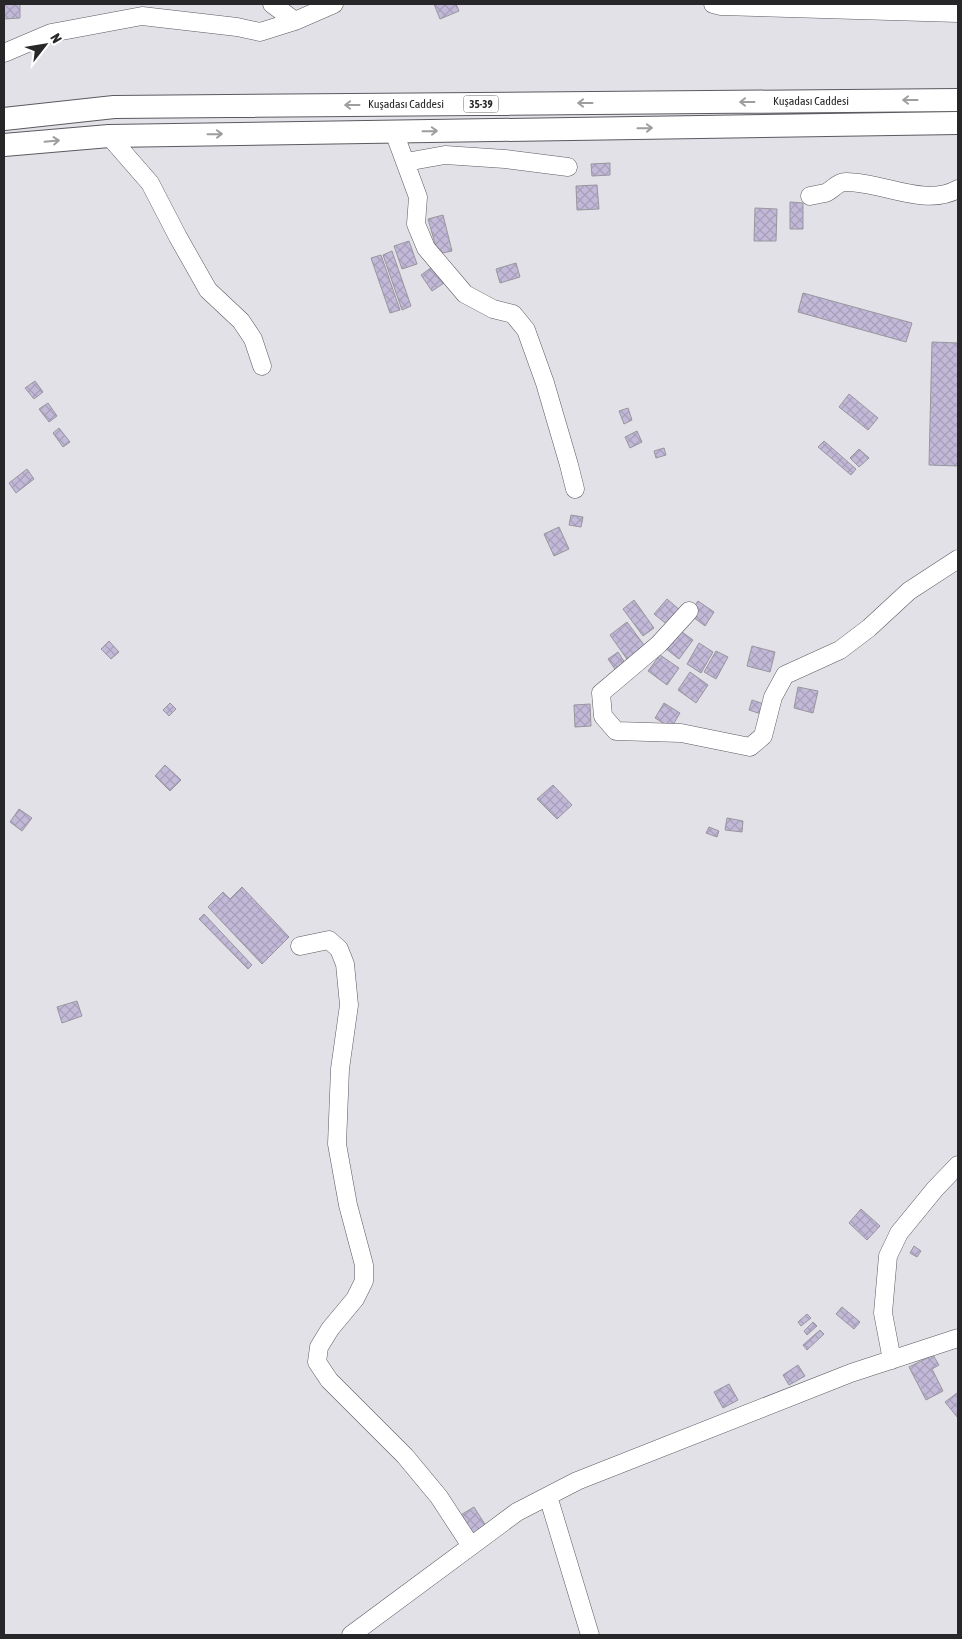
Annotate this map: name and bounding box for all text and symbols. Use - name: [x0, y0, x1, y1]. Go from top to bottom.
- north arrow: [20, 20, 70, 70]
- text: N: [47, 31, 65, 46]
- street label: Kuşadası Caddesi: [773, 94, 849, 108]
- one-way arrow: [902, 95, 918, 105]
- road number: 35-39: [464, 96, 498, 112]
- street label: Kuşadası Caddesi: [368, 97, 444, 111]
- one-way arrow: [739, 97, 755, 106]
- one-way arrow: [577, 98, 593, 108]
- one-way arrow: [344, 100, 360, 110]
- one-way arrow: [636, 123, 652, 133]
- one-way arrow: [421, 126, 437, 136]
- one-way arrow: [206, 130, 222, 139]
- one-way arrow: [44, 136, 60, 146]

